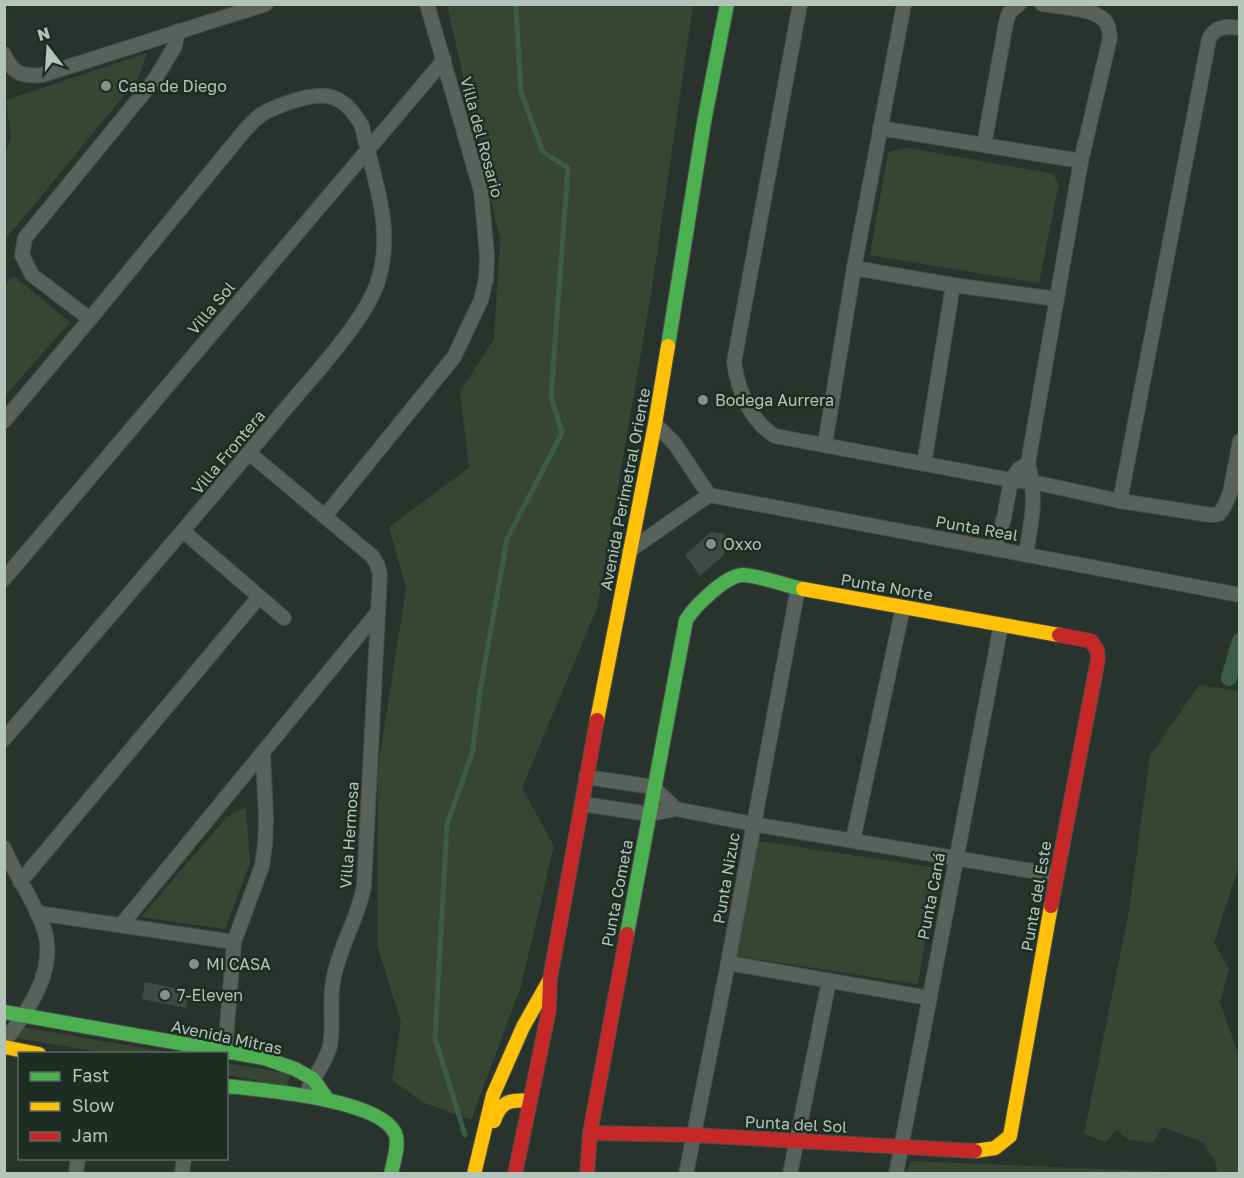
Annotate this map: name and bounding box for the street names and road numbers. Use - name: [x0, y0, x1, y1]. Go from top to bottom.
- street label: Villa del Rosario: [456, 74, 508, 200]
- street label: Villa Sol: [183, 277, 239, 339]
- street label: Avenida Perimetral Oriente: [596, 386, 654, 592]
- street label: Villa Frontera: [187, 406, 269, 498]
- street label: Punta Real: [934, 511, 1020, 545]
- street label: Punta Norte: [839, 569, 935, 605]
- street label: Villa Hermosa: [335, 781, 363, 889]
- street label: Punta Nizuc: [708, 831, 744, 925]
- street label: Punta Cometa: [597, 838, 637, 948]
- street label: Punta del Este: [1016, 839, 1056, 953]
- street label: Punta Caná: [913, 851, 949, 941]
- street label: Avenida Mitras: [170, 1015, 284, 1059]
- street label: Punta del Sol: [744, 1111, 848, 1137]

